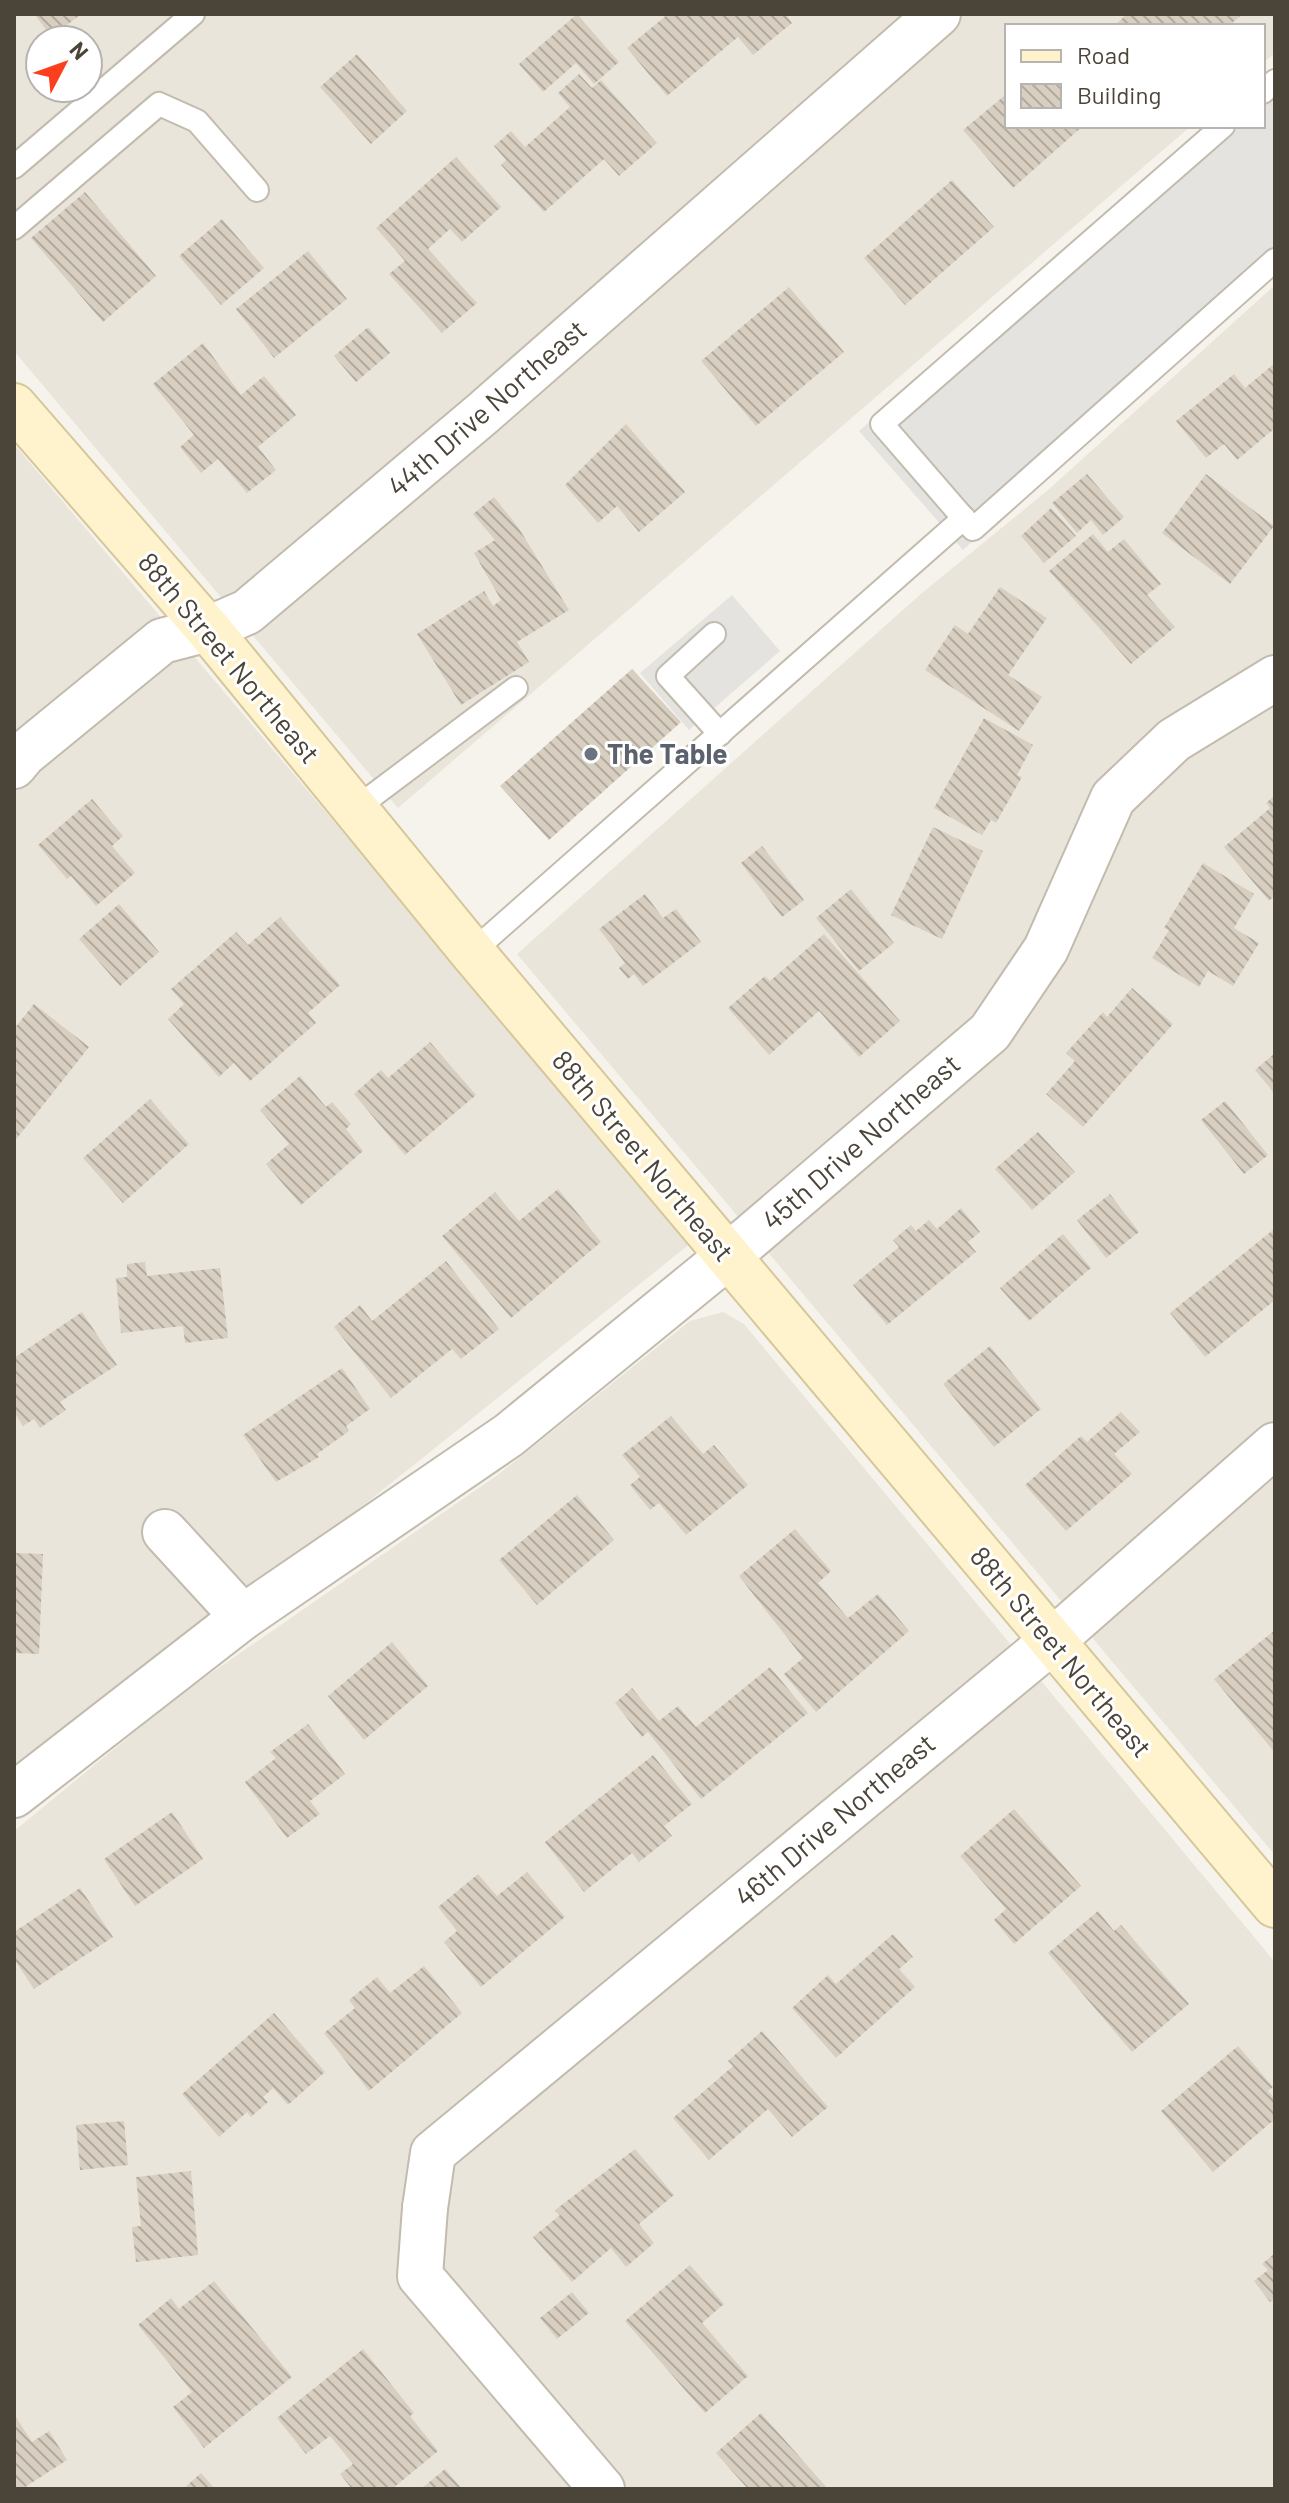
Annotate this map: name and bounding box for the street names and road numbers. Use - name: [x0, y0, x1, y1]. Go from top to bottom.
- street label: 44th Drive Northeast: [380, 312, 593, 503]
- street label: 88th Street Northeast: [132, 545, 328, 770]
- street label: 88th Street Northeast: [546, 1043, 742, 1268]
- street label: 45th Drive Northeast: [754, 1046, 966, 1237]
- street label: 88th Street Northeast: [964, 1539, 1160, 1764]
- street label: 46th Drive Northeast: [727, 1725, 942, 1913]

